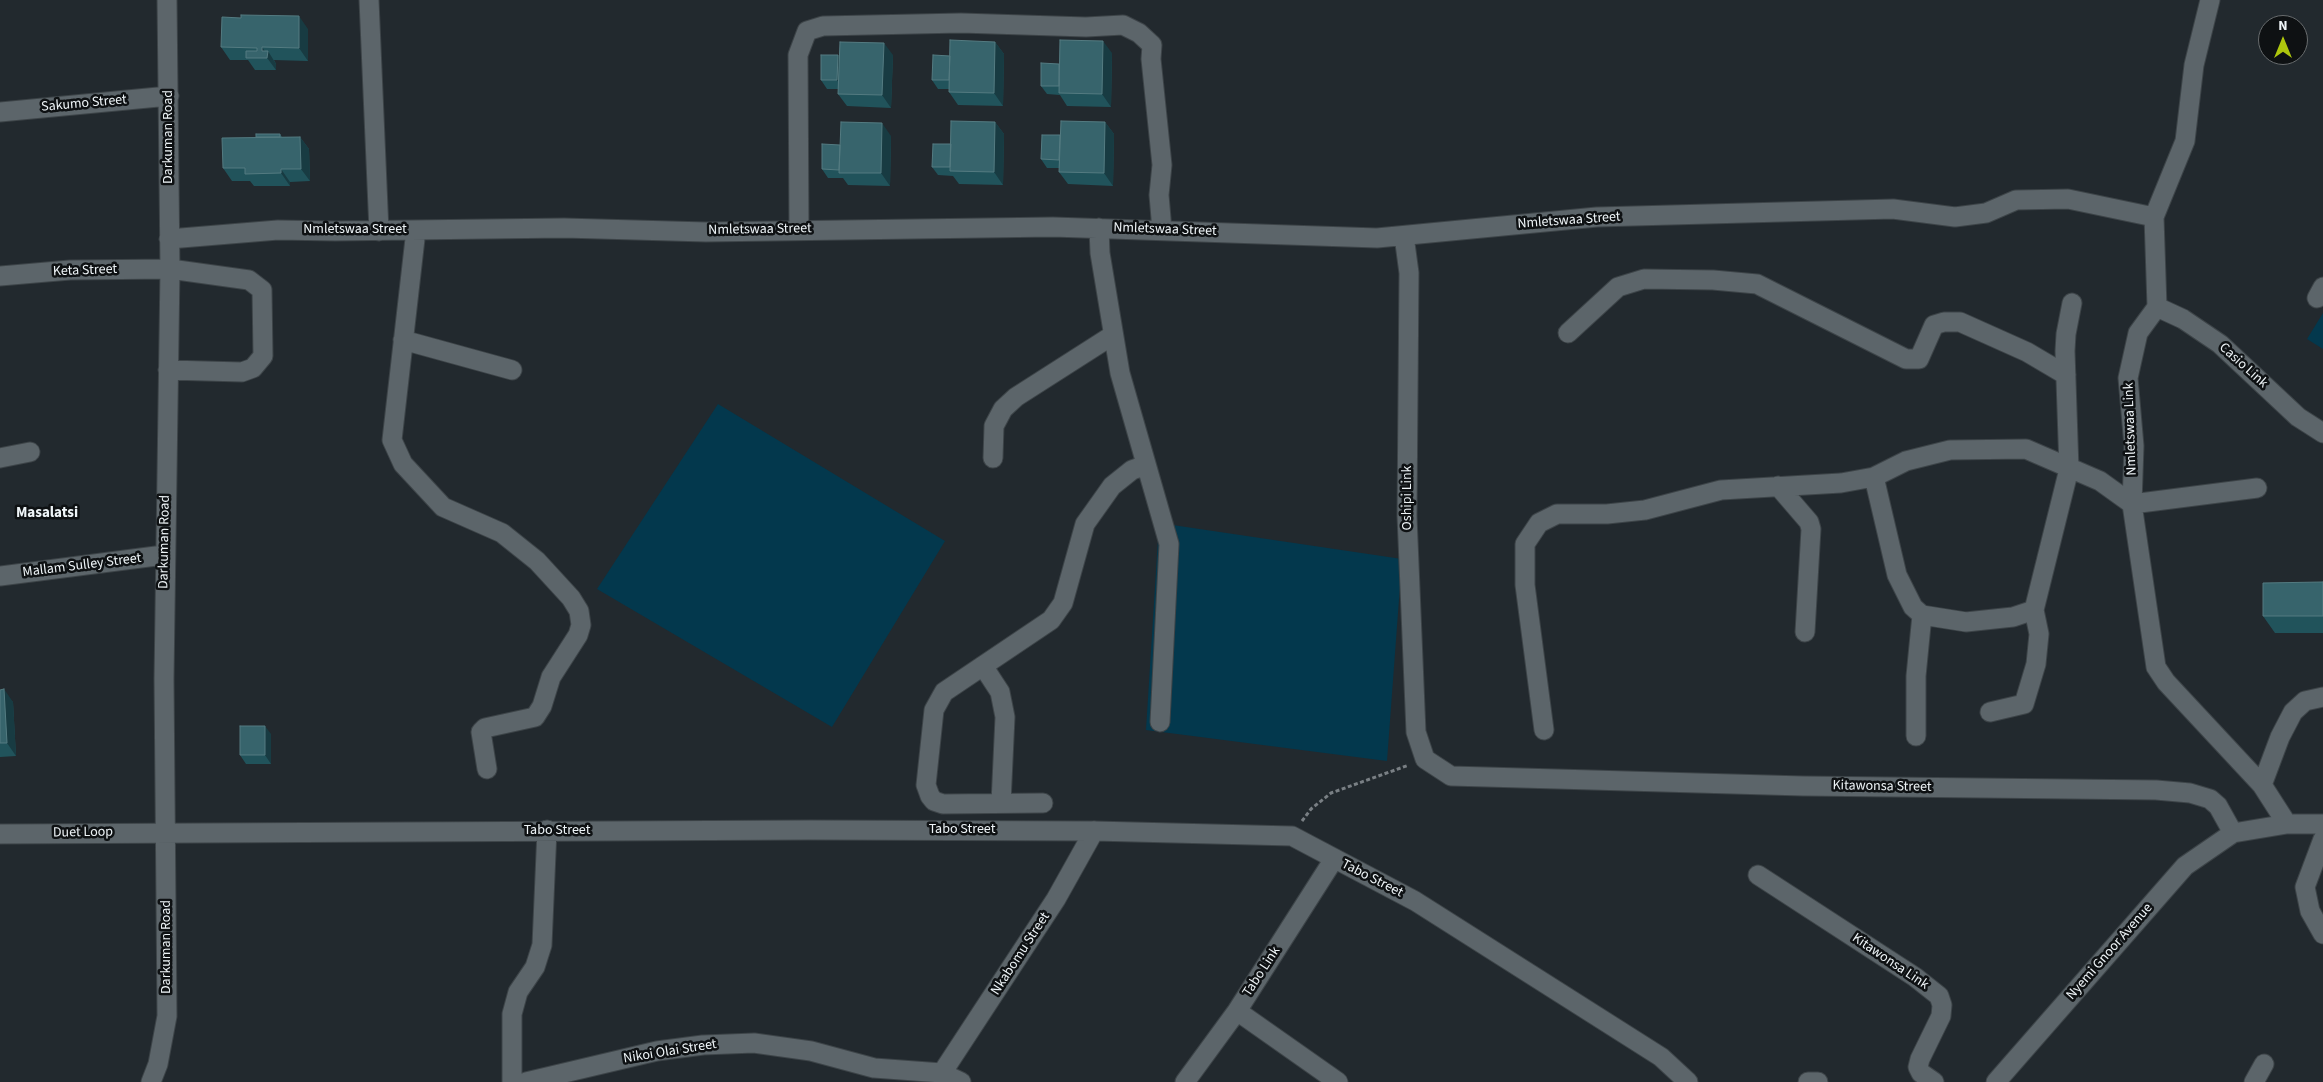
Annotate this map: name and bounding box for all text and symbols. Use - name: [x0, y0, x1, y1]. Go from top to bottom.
- north arrow: [2258, 15, 2308, 65]
- text: N: [2278, 16, 2288, 36]
- street label: Darkuman Road: [161, 90, 177, 184]
- street label: Sakumo Street: [40, 92, 128, 116]
- street label: Nmletswaa Street: [1517, 209, 1621, 233]
- street label: Nmletswaa Street: [1113, 220, 1217, 240]
- street label: Nmletswaa Street: [708, 221, 812, 239]
- street label: Nmletswaa Street: [303, 222, 407, 238]
- street label: Keta Street: [53, 261, 117, 281]
- street label: Casio Link: [2215, 340, 2271, 392]
- street label: Nmletswaa Link: [2121, 382, 2141, 476]
- street label: Oshipi Link: [1400, 465, 1416, 531]
- street label: Darkuman Road: [156, 495, 174, 589]
- district label: Masalatsi: [16, 505, 78, 523]
- street label: Mallam Sulley Street: [22, 550, 142, 582]
- street label: Kitawonsa Street: [1832, 778, 1932, 796]
- street label: Tabo Street: [929, 822, 995, 838]
- street label: Tabo Street: [524, 823, 590, 839]
- street label: Duet Loop: [53, 824, 113, 842]
- street label: Tabo Street: [1338, 856, 1406, 902]
- street label: Darkuman Road: [159, 900, 175, 994]
- street label: Nyemi Gnoor Avenue: [2063, 900, 2157, 1004]
- street label: Nkabomu Street: [988, 909, 1054, 999]
- street label: Kitawonsa Link: [1848, 930, 1932, 994]
- street label: Tabo Link: [1240, 944, 1284, 1000]
- street label: Nikoi Olai Street: [622, 1036, 718, 1068]

